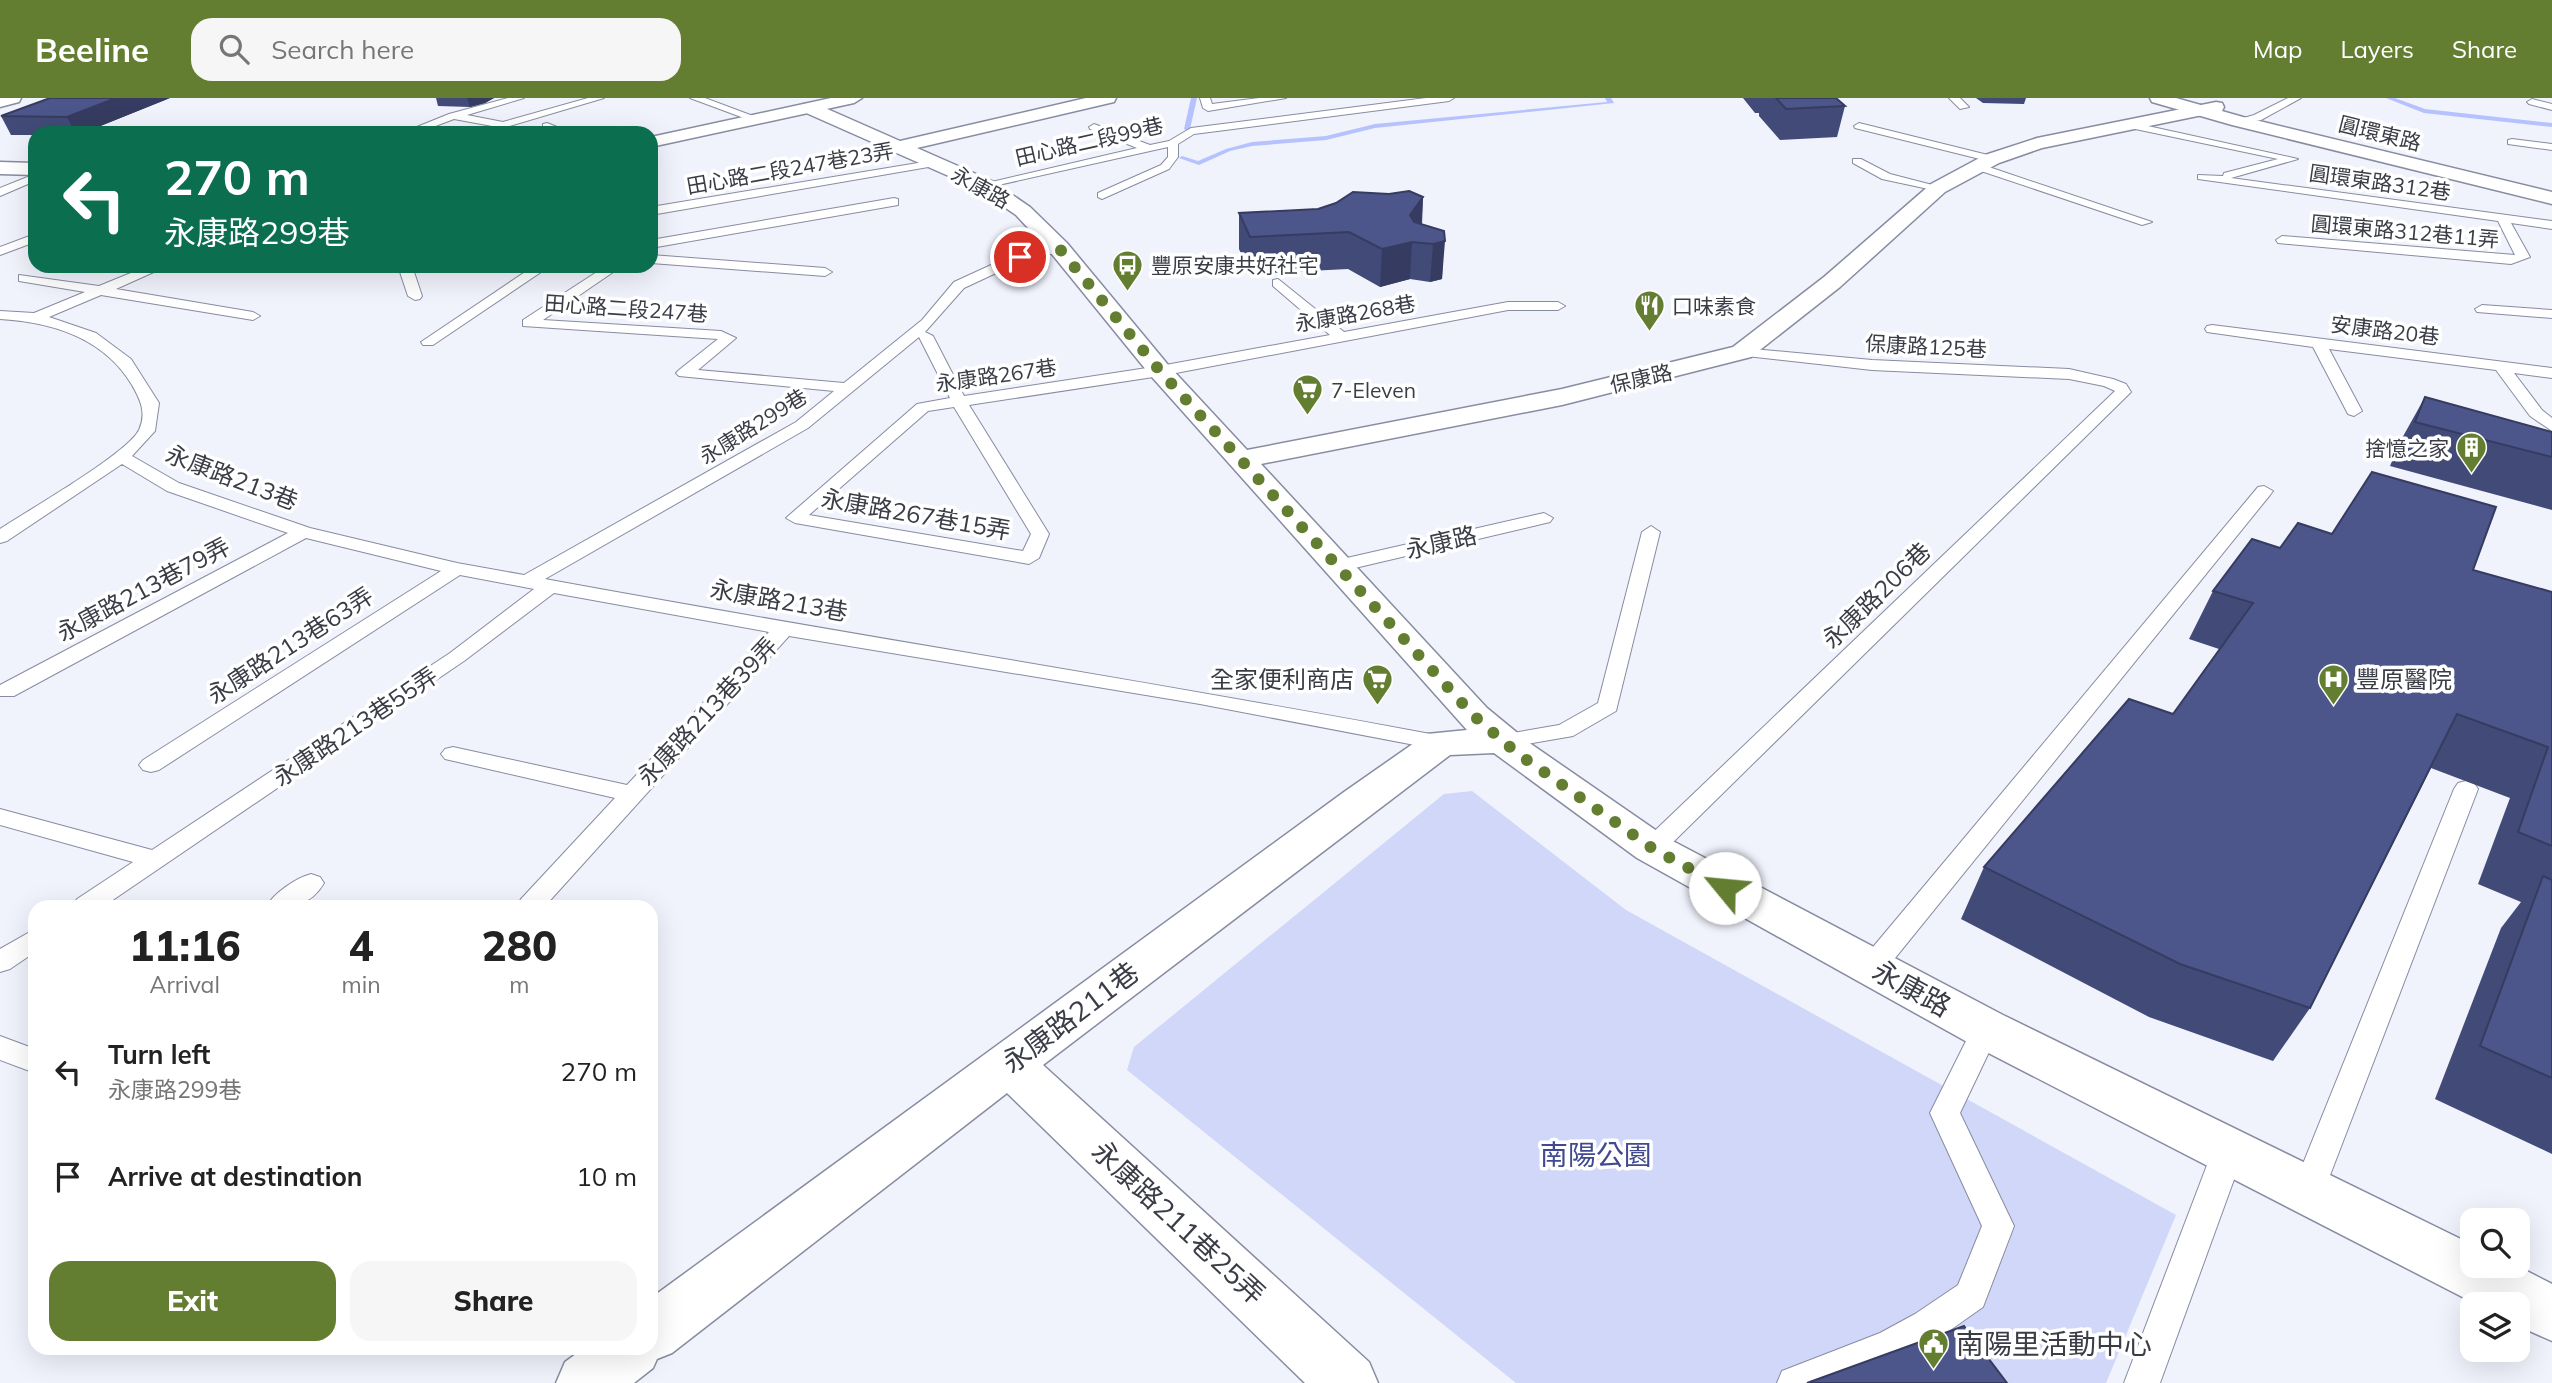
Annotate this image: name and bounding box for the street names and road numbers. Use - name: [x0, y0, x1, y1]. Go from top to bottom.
- street label: 圓環東路: [2336, 110, 2424, 156]
- street label: 田心路二段99巷: [1012, 111, 1166, 171]
- street label: 田心路二段247巷23弄: [684, 137, 896, 199]
- street label: 圓環東路312巷: [2307, 159, 2453, 205]
- street label: 永康路: [947, 160, 1015, 214]
- street label: 圓環東路312巷11弄: [2310, 210, 2500, 252]
- street label: 田心路二段247巷: [543, 289, 709, 327]
- street label: 永康路268巷: [1293, 290, 1417, 336]
- street label: 安康路20巷: [2329, 310, 2441, 350]
- street label: 保康路125巷: [1864, 330, 1988, 362]
- street label: 永康路267巷: [934, 354, 1058, 396]
- street label: 保康路: [1607, 358, 1675, 398]
- street label: 永康路299巷: [694, 383, 812, 469]
- street label: 永康路213巷: [162, 438, 302, 516]
- street label: 永康路267巷15弄: [819, 483, 1013, 545]
- street label: 永康路: [1403, 519, 1479, 565]
- street label: 永康路213巷79弄: [51, 531, 235, 647]
- street label: 永康路206巷: [1816, 536, 1936, 654]
- street label: 永康路213巷: [708, 573, 850, 627]
- street label: 永康路213巷63弄: [201, 580, 379, 710]
- street label: 永康路213巷39弄: [631, 631, 783, 791]
- street label: 永康路213巷55弄: [267, 660, 443, 792]
- street label: 永康路: [1867, 952, 1957, 1024]
- street label: 永康路211巷: [995, 954, 1145, 1080]
- street label: 永康路211巷25弄: [1085, 1133, 1273, 1311]

